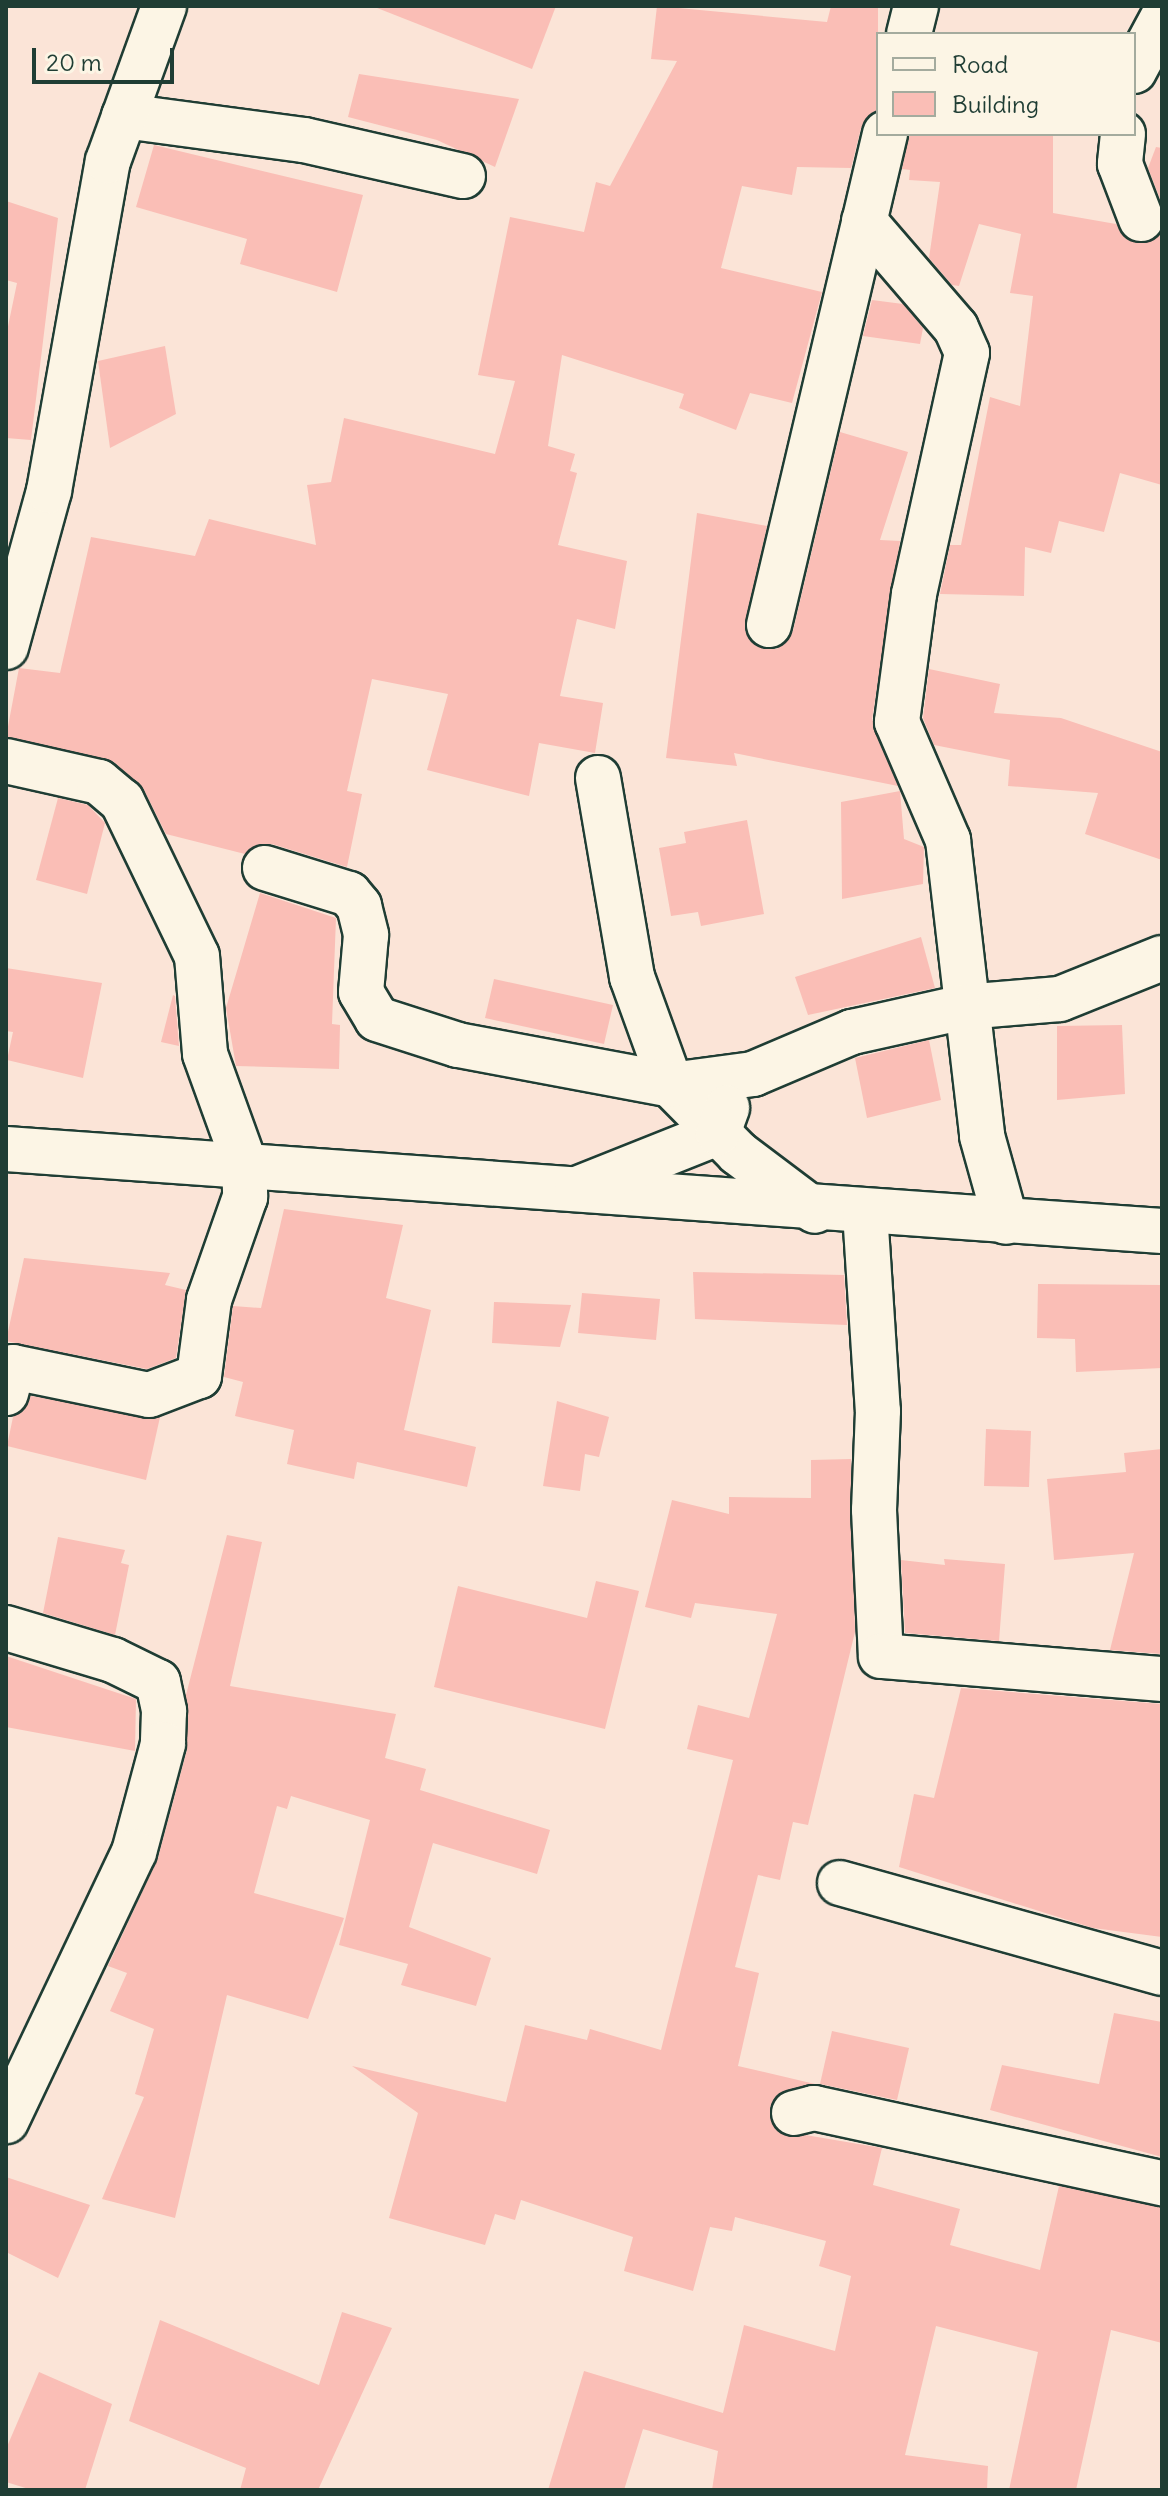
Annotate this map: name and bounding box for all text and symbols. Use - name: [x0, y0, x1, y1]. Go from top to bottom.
- scale bar: [36, 32, 178, 82]
- legend: [876, 32, 1136, 136]
- text: 20 m: [46, 47, 102, 77]
- text: Road: [952, 49, 1008, 79]
- text: Building: [952, 89, 1039, 119]

